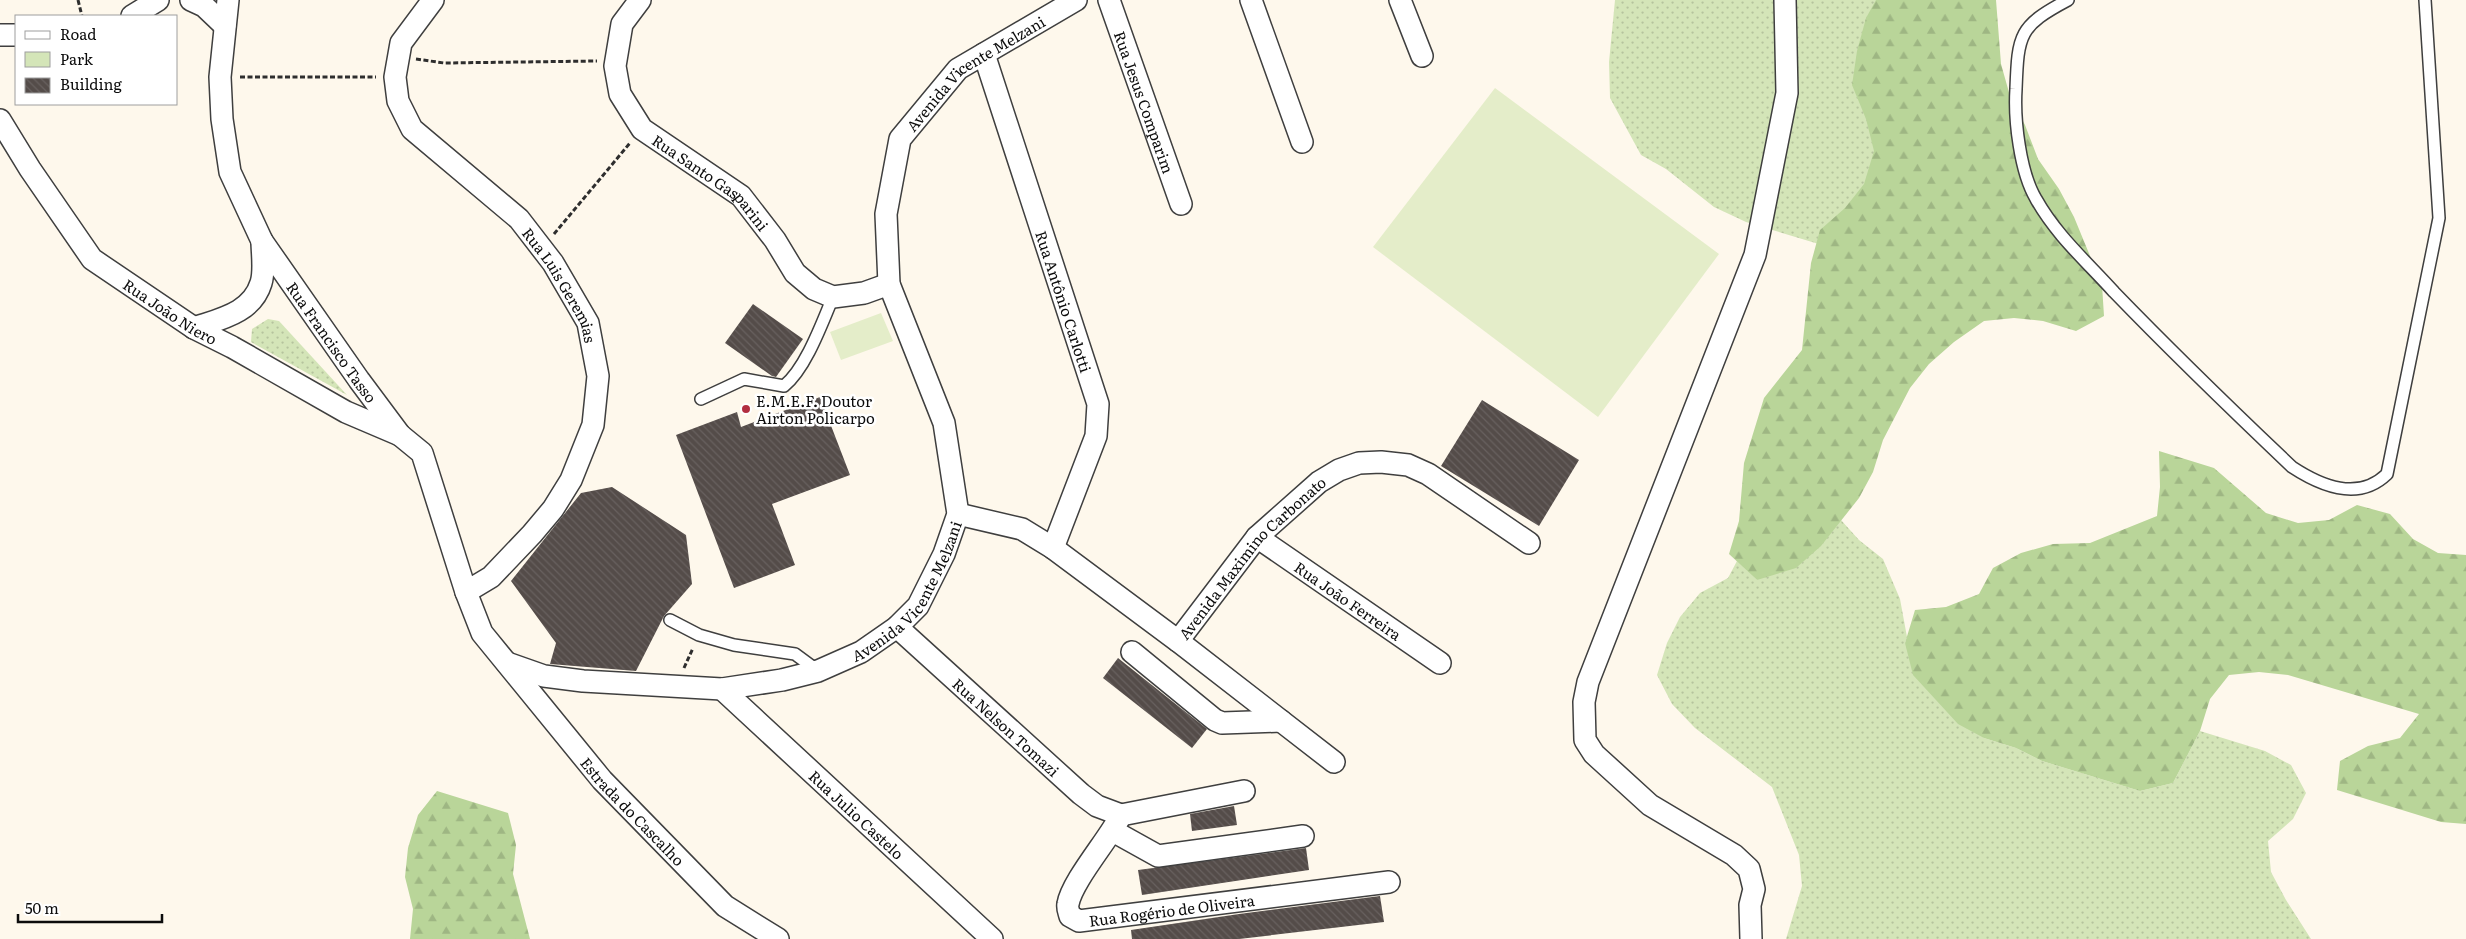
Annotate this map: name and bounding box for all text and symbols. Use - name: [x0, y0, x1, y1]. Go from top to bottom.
- street label: Avenida Vicente Melzani: [900, 9, 1049, 136]
- legend: [15, 15, 178, 105]
- text: Road: [60, 22, 96, 45]
- street label: Rua Jesus Comparim: [1109, 27, 1181, 177]
- text: Park: [60, 47, 94, 70]
- text: Building: [60, 72, 122, 95]
- street label: Rua Santo Gasparini: [648, 128, 775, 235]
- street label: Rua Luis Geremias: [518, 222, 603, 345]
- street label: Rua Antônio Carlotti: [1031, 227, 1098, 375]
- street label: Rua João Niero: [119, 272, 222, 350]
- street label: Rua Francisco Tasso: [282, 276, 383, 407]
- place label: E.M.E.F. Doutor Airton Policarpo: [756, 389, 875, 429]
- marker: E.M.E.F. Doutor Airton Policarpo: [740, 403, 752, 415]
- street label: Avenida Maximino Carbonato: [1172, 469, 1330, 644]
- street label: Avenida Vicente Melzani: [848, 517, 966, 666]
- street label: Rua João Ferreira: [1290, 555, 1407, 646]
- street label: Rua Nelson Tomazi: [948, 672, 1065, 781]
- street label: Estrada do Cascalho: [576, 751, 691, 871]
- street label: Rua Julio Castelo: [804, 764, 910, 864]
- street label: Rua Rogério de Oliveira: [1087, 887, 1257, 931]
- scale bar: [18, 892, 161, 924]
- text: 50 m: [25, 896, 59, 919]

